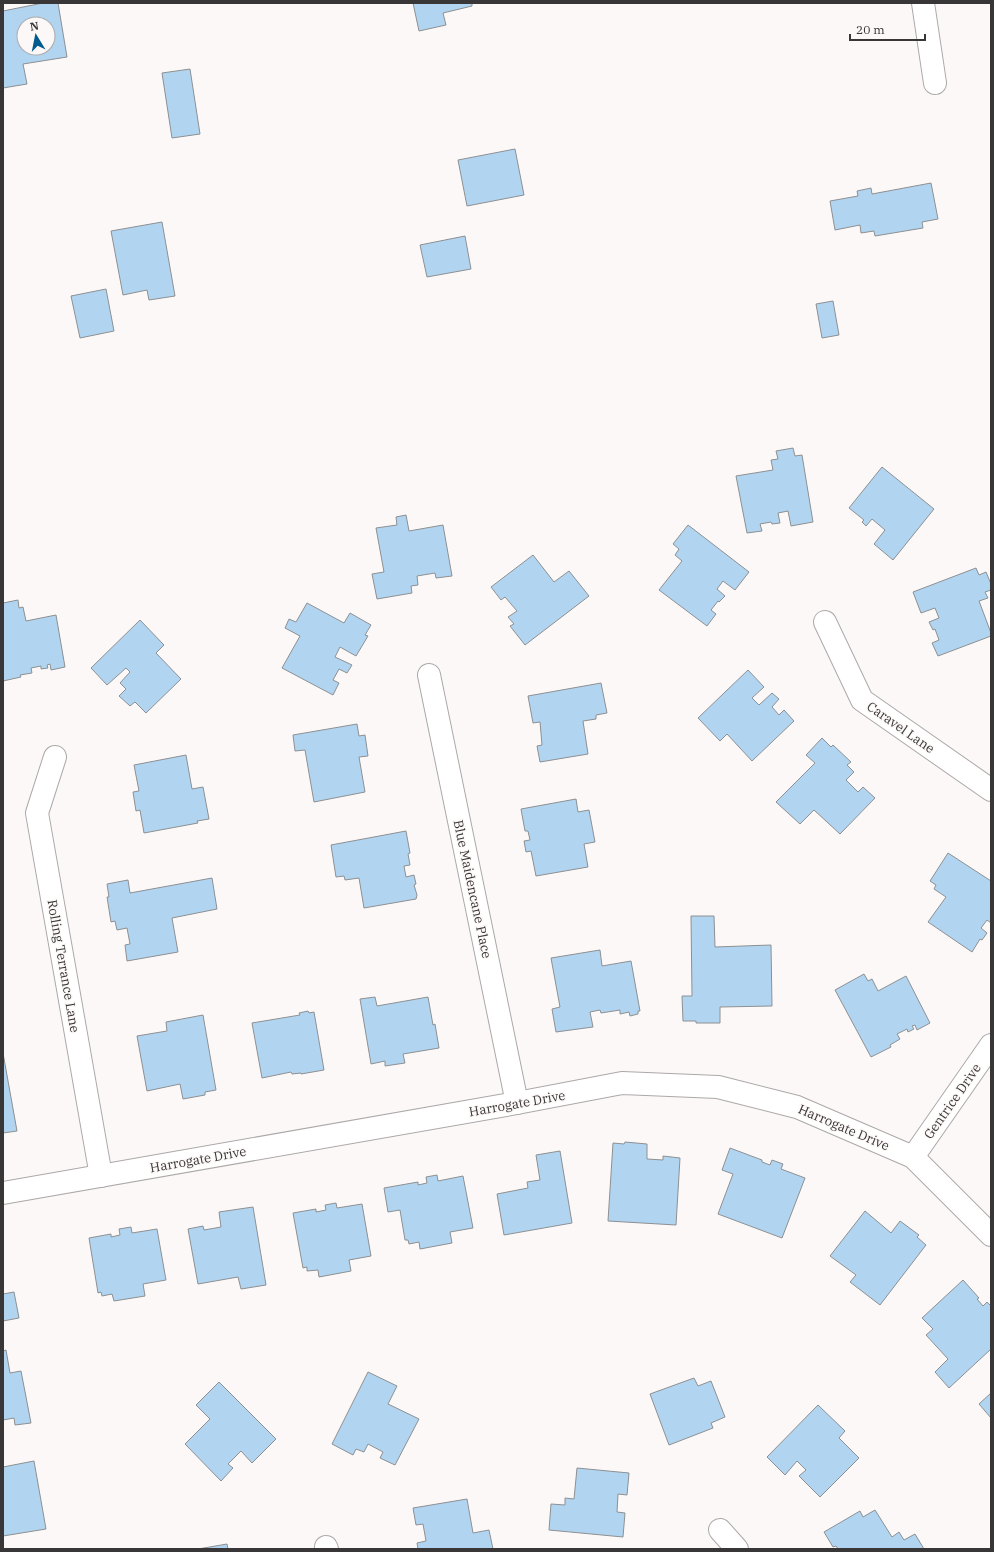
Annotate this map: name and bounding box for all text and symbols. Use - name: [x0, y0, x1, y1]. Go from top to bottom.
- north arrow: [16, 16, 56, 56]
- scale bar: [850, 16, 925, 42]
- text: N: [29, 18, 40, 34]
- text: 20 m: [856, 22, 885, 37]
- street label: Caravel Lane: [864, 698, 938, 757]
- street label: Blue Maidencane Place: [450, 818, 495, 960]
- street label: Rolling Terrance Lane: [43, 898, 84, 1034]
- street label: Gentrice Drive: [920, 1060, 985, 1142]
- street label: Harrogate Drive: [468, 1087, 567, 1120]
- street label: Harrogate Drive: [796, 1101, 892, 1154]
- street label: Harrogate Drive: [149, 1143, 248, 1176]

